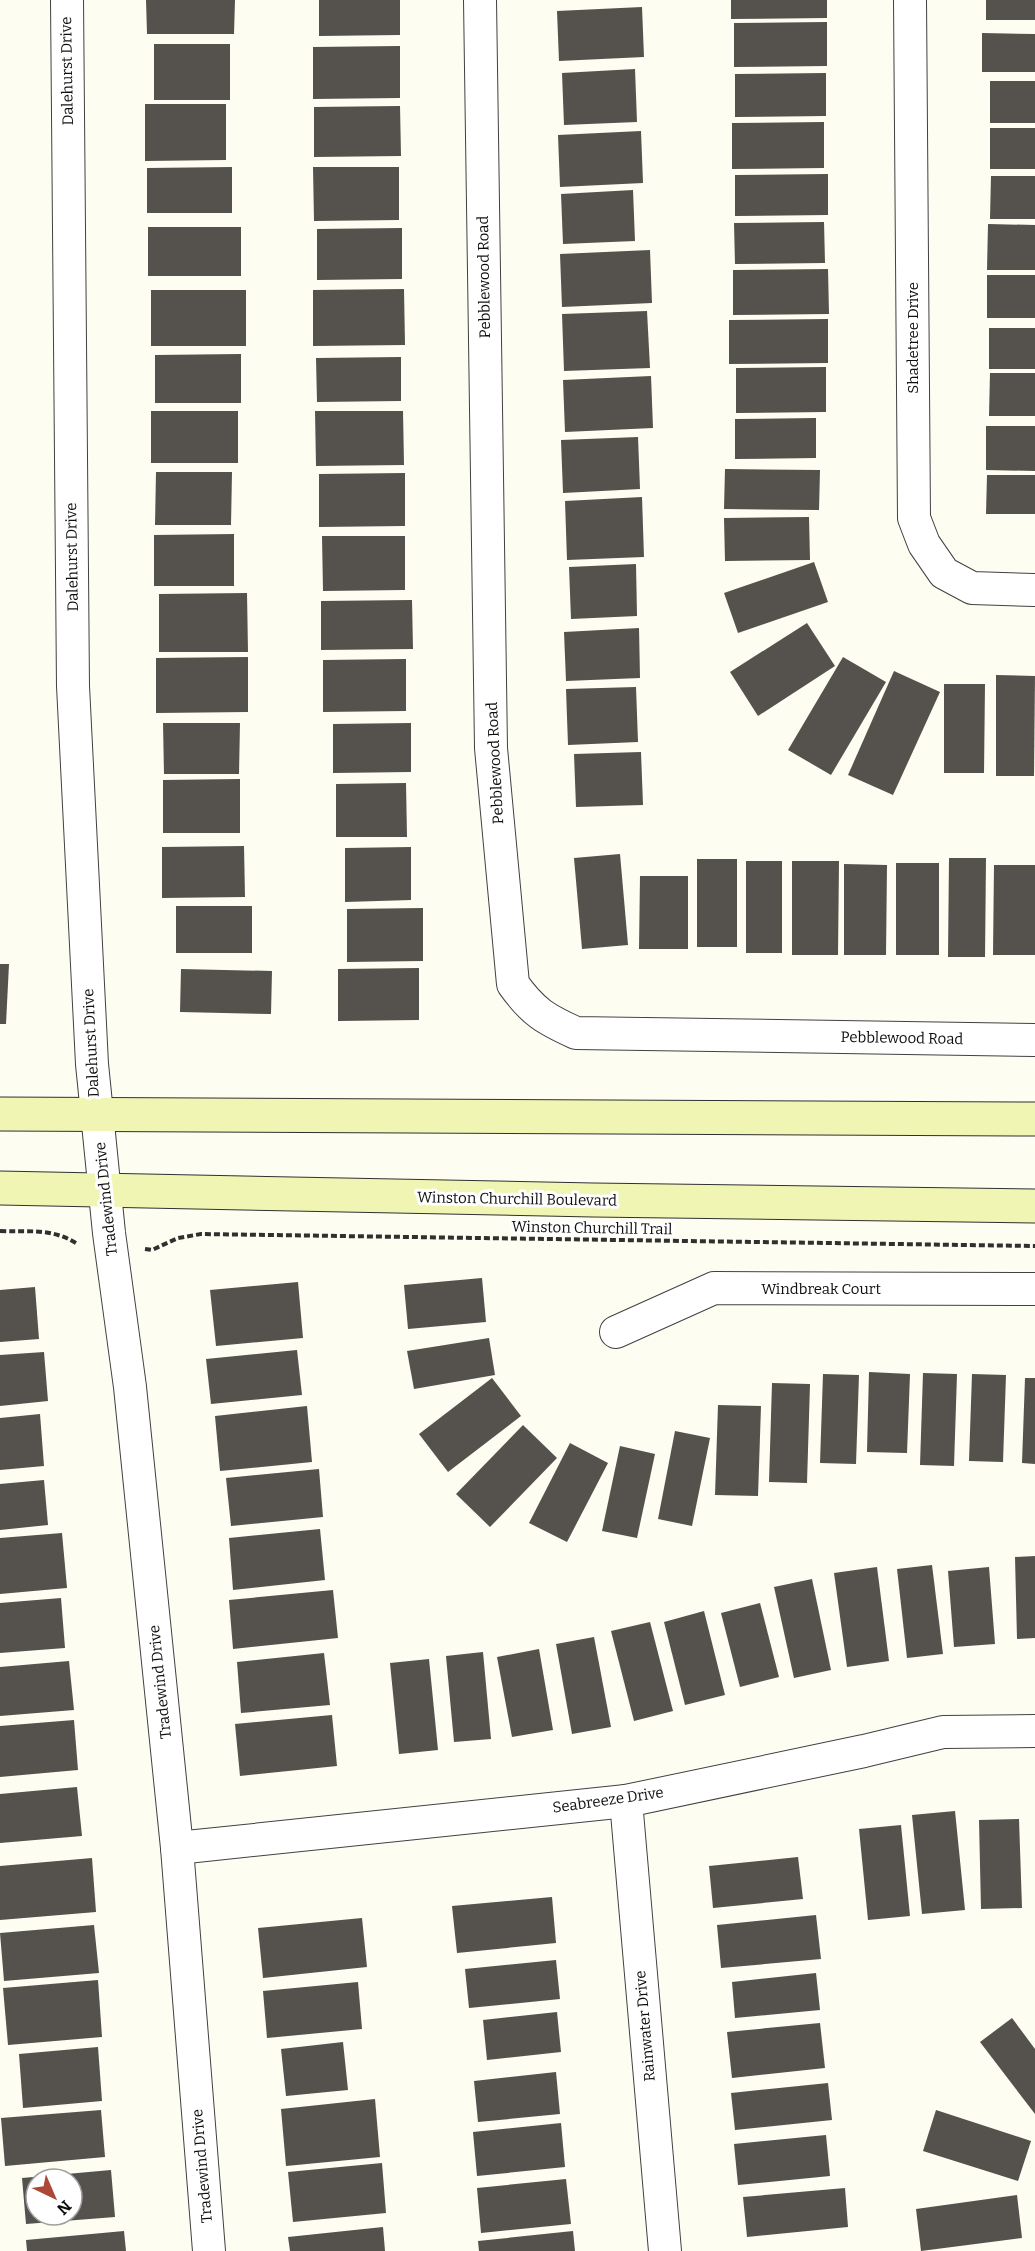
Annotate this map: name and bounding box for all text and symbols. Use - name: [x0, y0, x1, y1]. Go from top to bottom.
- street label: Dalehurst Drive: [57, 16, 77, 126]
- street label: Pebblewood Road: [474, 215, 494, 338]
- street label: Shadetree Drive: [904, 282, 922, 394]
- street label: Dalehurst Drive: [62, 502, 82, 612]
- street label: Pebblewood Road: [483, 701, 507, 825]
- street label: Dalehurst Drive: [79, 988, 103, 1098]
- street label: Pebblewood Road: [841, 1028, 964, 1048]
- street label: Tradewind Drive: [91, 1141, 121, 1257]
- street label: Winston Churchill Boulevard: [417, 1188, 617, 1210]
- street label: Winston Churchill Trail: [511, 1218, 673, 1238]
- street label: Windbreak Court: [761, 1280, 881, 1298]
- street label: Tradewind Drive: [145, 1624, 175, 1740]
- street label: Seabreeze Drive: [551, 1783, 665, 1817]
- street label: Rainwater Drive: [631, 1970, 659, 2082]
- street label: Tradewind Drive: [188, 2108, 216, 2224]
- north arrow: [24, 2167, 84, 2227]
- text: N: [53, 2196, 75, 2219]

